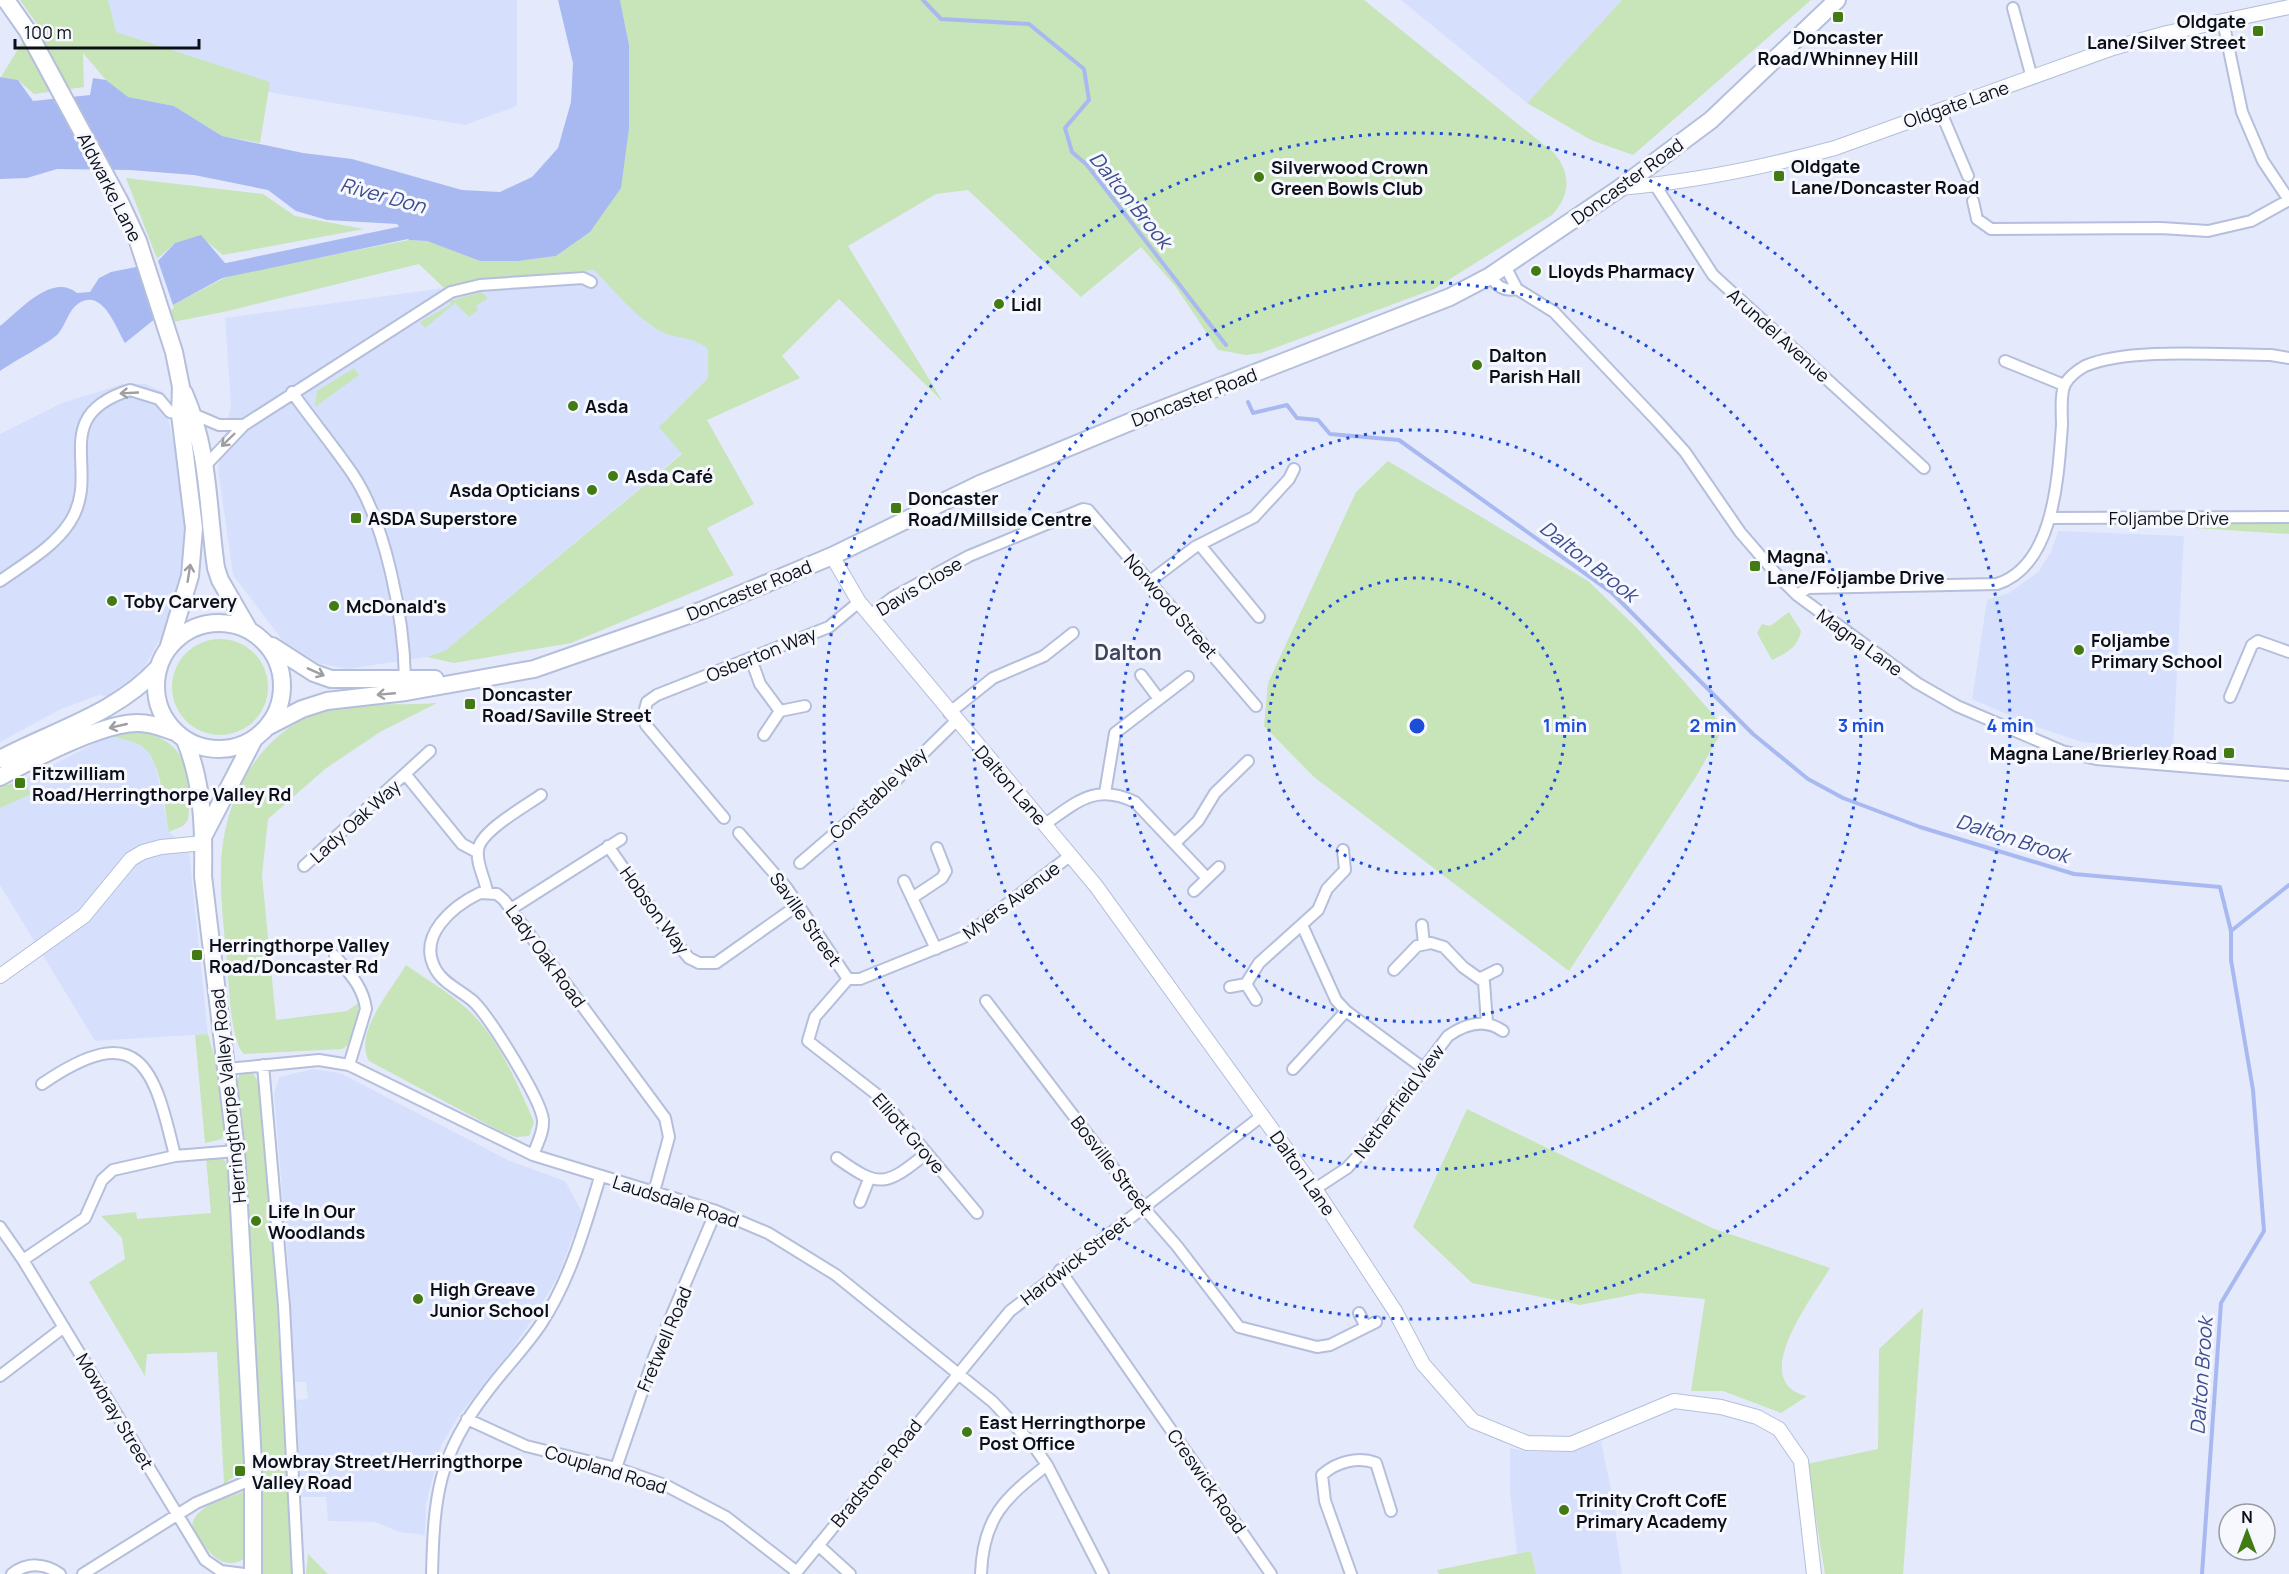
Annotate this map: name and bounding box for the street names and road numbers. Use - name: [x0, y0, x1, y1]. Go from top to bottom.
- street label: Oldgate Lane: [1900, 75, 2012, 133]
- street label: Aldwarke Lane: [72, 128, 148, 246]
- street label: Doncaster Road: [1566, 132, 1688, 230]
- street label: Arundel Avenue: [1723, 283, 1835, 387]
- street label: Doncaster Road: [1128, 362, 1260, 432]
- street label: Foljambe Drive: [2109, 506, 2229, 530]
- street label: Norwood Street: [1119, 549, 1223, 663]
- street label: Davis Close: [872, 551, 966, 621]
- street label: Doncaster Road: [683, 554, 815, 626]
- street label: Magna Lane: [1812, 603, 1908, 681]
- street label: Osberton Way: [702, 621, 820, 687]
- street label: Dalton Lane: [970, 740, 1052, 830]
- street label: Constable Way: [824, 741, 932, 844]
- street label: Lady Oak Way: [305, 774, 406, 868]
- street label: Myers Avenue: [958, 856, 1064, 944]
- street label: Hobson Way: [615, 861, 695, 959]
- street label: Saville Street: [765, 867, 847, 971]
- street label: Lady Oak Road: [501, 900, 591, 1012]
- street label: Herringthorpe Valley Road: [205, 987, 251, 1205]
- street label: Netherfield View: [1348, 1039, 1450, 1163]
- street label: Elliott Grove: [867, 1088, 951, 1178]
- street label: Bosville Street: [1066, 1111, 1158, 1219]
- street label: Dalton Lane: [1265, 1126, 1341, 1220]
- street label: Laudsdale Road: [610, 1169, 742, 1233]
- street label: Hardwick Street: [1015, 1210, 1135, 1310]
- street label: Fretwell Road: [631, 1283, 697, 1395]
- street label: Mowbray Street: [71, 1348, 159, 1474]
- street label: Bradstone Road: [825, 1414, 927, 1532]
- street label: Creswick Road: [1162, 1424, 1252, 1538]
- street label: Coupland Road: [542, 1439, 670, 1499]

